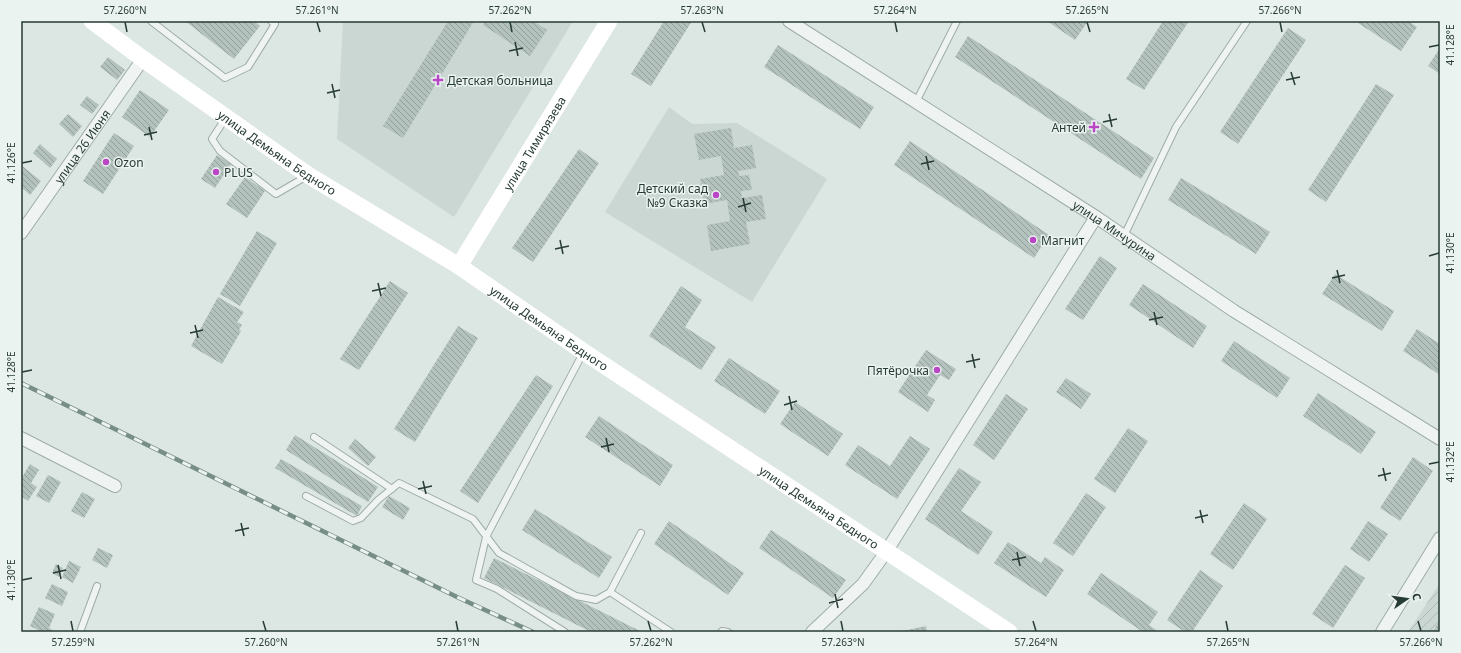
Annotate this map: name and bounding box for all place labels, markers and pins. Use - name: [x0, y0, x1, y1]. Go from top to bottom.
- place label: Детская больница: [447, 72, 553, 89]
- marker: Детская больница: [432, 74, 444, 86]
- place label: Антей: [1051, 119, 1086, 136]
- marker: Антей: [1089, 122, 1099, 132]
- place label: Ozon: [114, 154, 144, 171]
- marker: Ozon: [101, 157, 111, 167]
- place label: PLUS: [224, 164, 253, 181]
- marker: PLUS: [211, 167, 221, 177]
- place label: Детский сад №9 Сказка: [637, 180, 709, 211]
- marker: Детский сад №9 Сказка: [711, 190, 721, 200]
- place label: Магнит: [1041, 232, 1085, 249]
- marker: Магнит: [1028, 235, 1038, 245]
- place label: Пятёрочка: [867, 362, 929, 379]
- marker: Пятёрочка: [932, 365, 942, 375]

